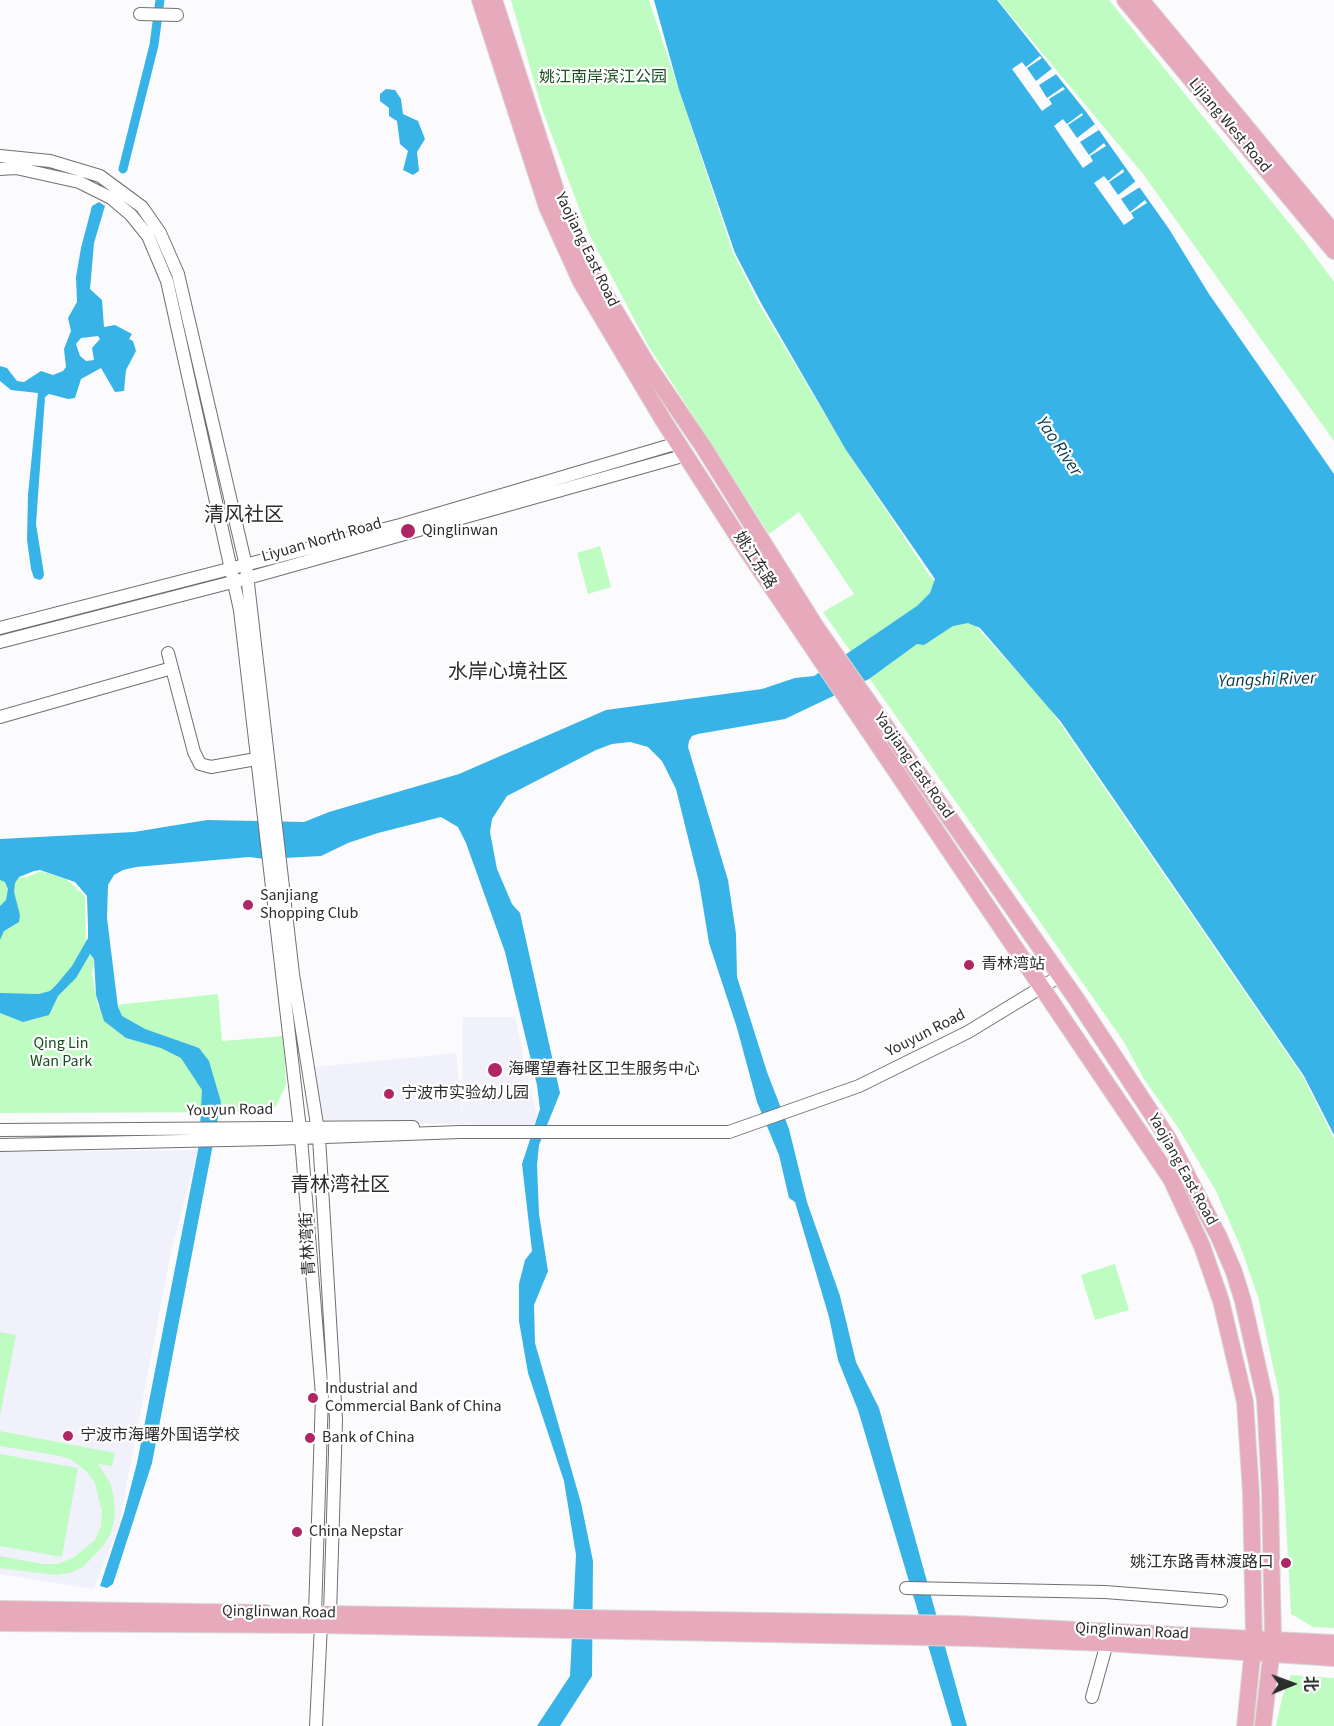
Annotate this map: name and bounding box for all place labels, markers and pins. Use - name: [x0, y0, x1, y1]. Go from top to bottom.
- place label: Qinglinwan: [422, 521, 498, 541]
- marker: Qinglinwan: [399, 522, 417, 540]
- place label: Sanjiang Shopping Club: [260, 886, 358, 924]
- marker: Sanjiang Shopping Club: [241, 898, 255, 912]
- place label: 青林湾站: [981, 955, 1045, 975]
- marker: 青林湾站: [962, 958, 976, 972]
- place label: 海曙望春社区卫生服务中心: [508, 1060, 700, 1080]
- marker: 海曙望春社区卫生服务中心: [486, 1061, 504, 1079]
- place label: 宁波市实验幼儿园: [401, 1084, 529, 1104]
- marker: 宁波市实验幼儿园: [382, 1087, 396, 1101]
- place label: Industrial and Commercial Bank of China: [325, 1379, 502, 1417]
- marker: Industrial and Commercial Bank of China: [306, 1391, 320, 1405]
- place label: 宁波市海曙外国语学校: [80, 1426, 240, 1446]
- place label: Bank of China: [322, 1428, 414, 1448]
- marker: 宁波市海曙外国语学校: [61, 1429, 75, 1443]
- marker: Bank of China: [303, 1431, 317, 1445]
- place label: China Nepstar: [309, 1522, 403, 1542]
- marker: China Nepstar: [290, 1525, 304, 1539]
- place label: 姚江东路青林渡路口: [1130, 1553, 1274, 1573]
- marker: 姚江东路青林渡路口: [1279, 1556, 1293, 1570]

